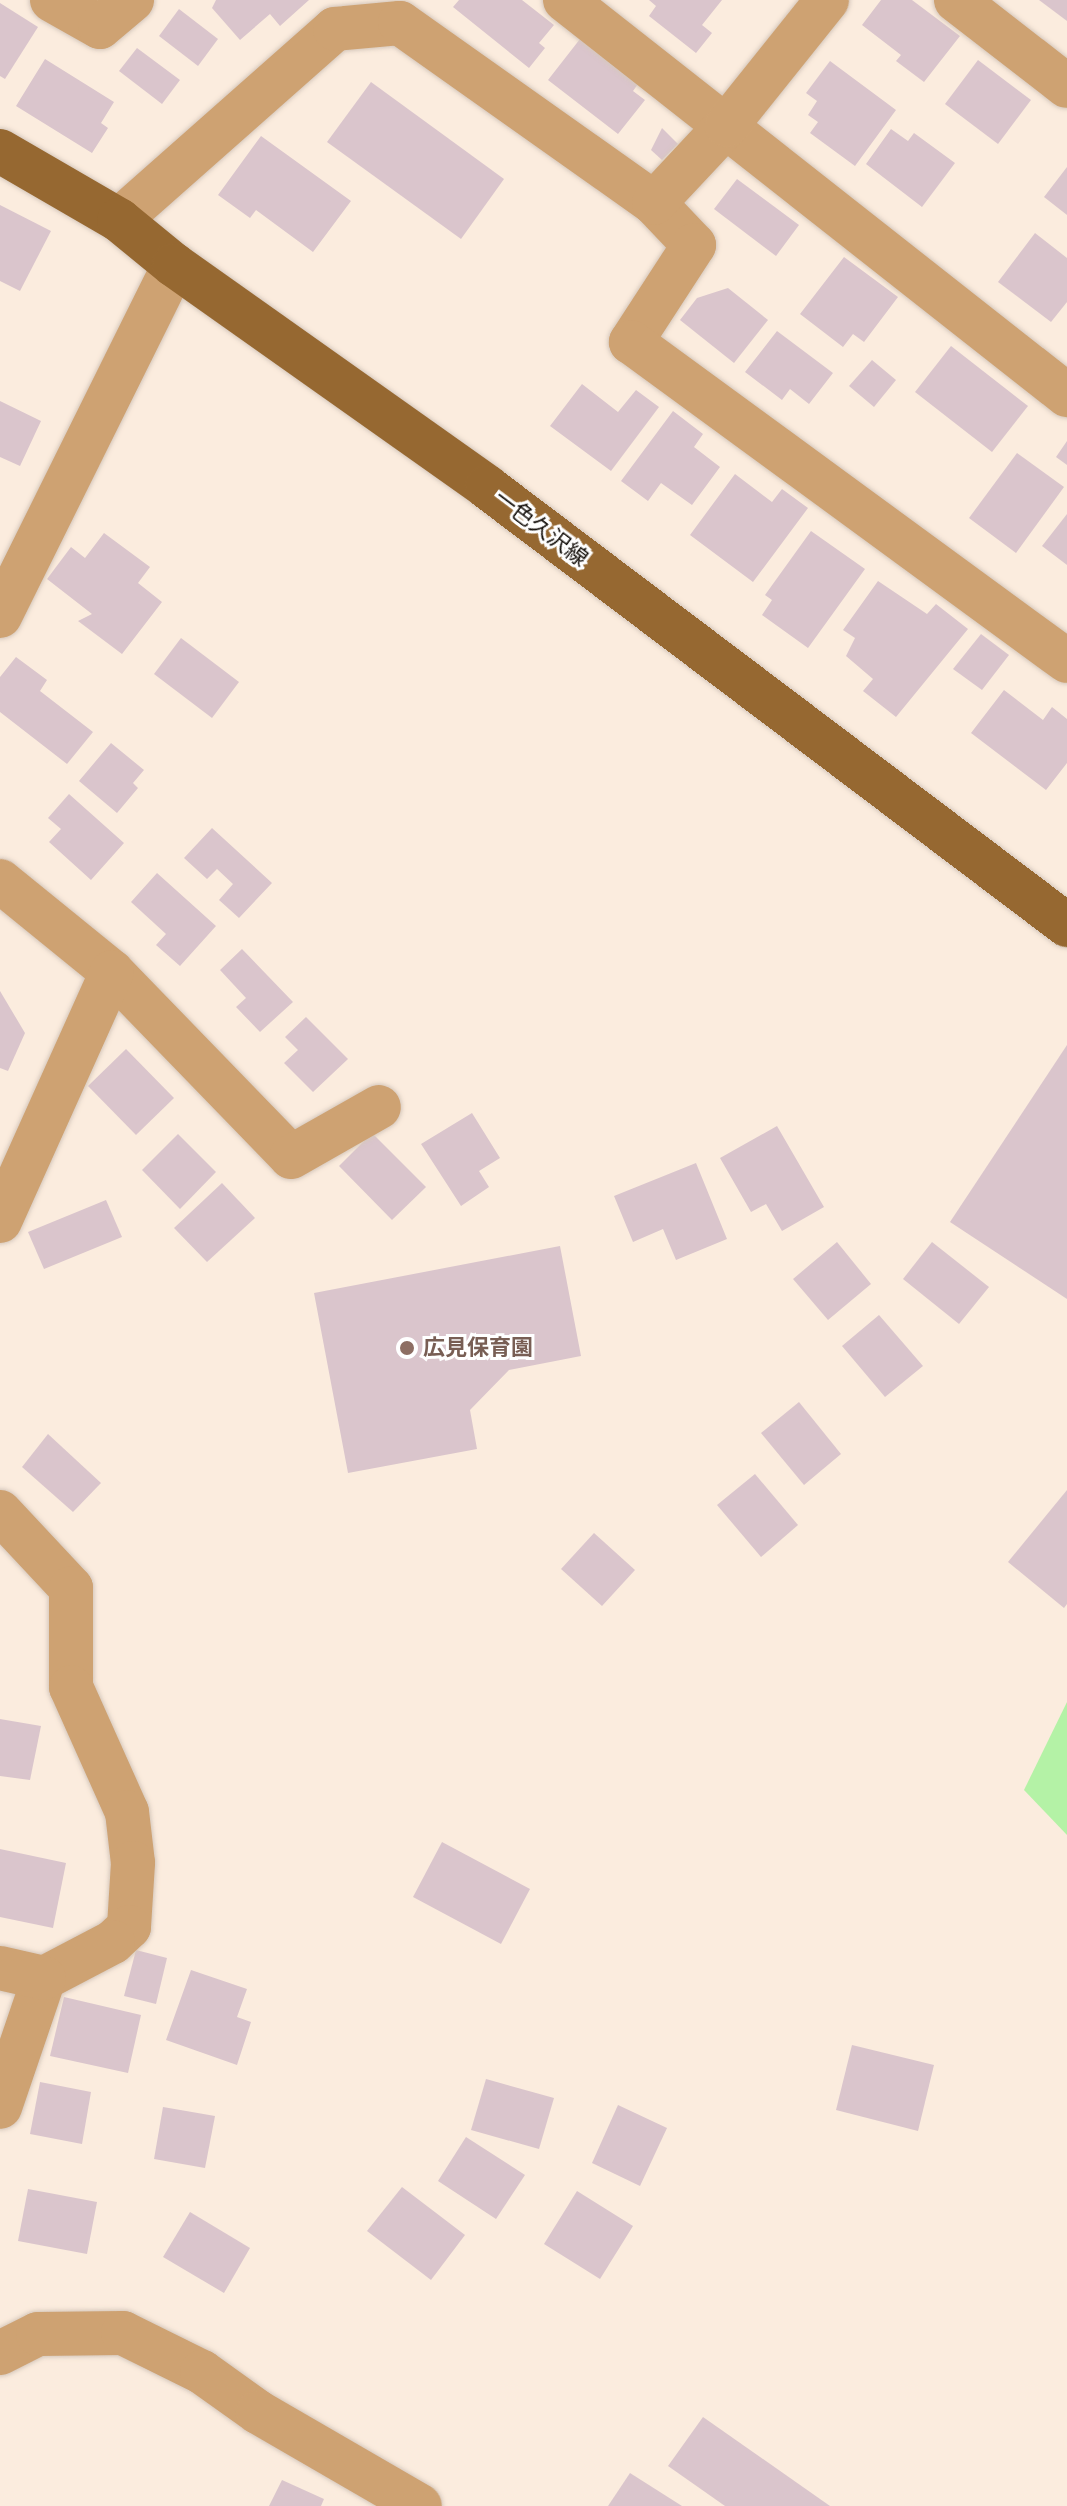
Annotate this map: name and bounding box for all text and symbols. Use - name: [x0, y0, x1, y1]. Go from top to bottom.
- street label: 一色久沢線: [489, 484, 593, 572]
- place label: 広見保育園: [423, 1335, 533, 1361]
- marker: 広見保育園: [398, 1339, 416, 1357]

